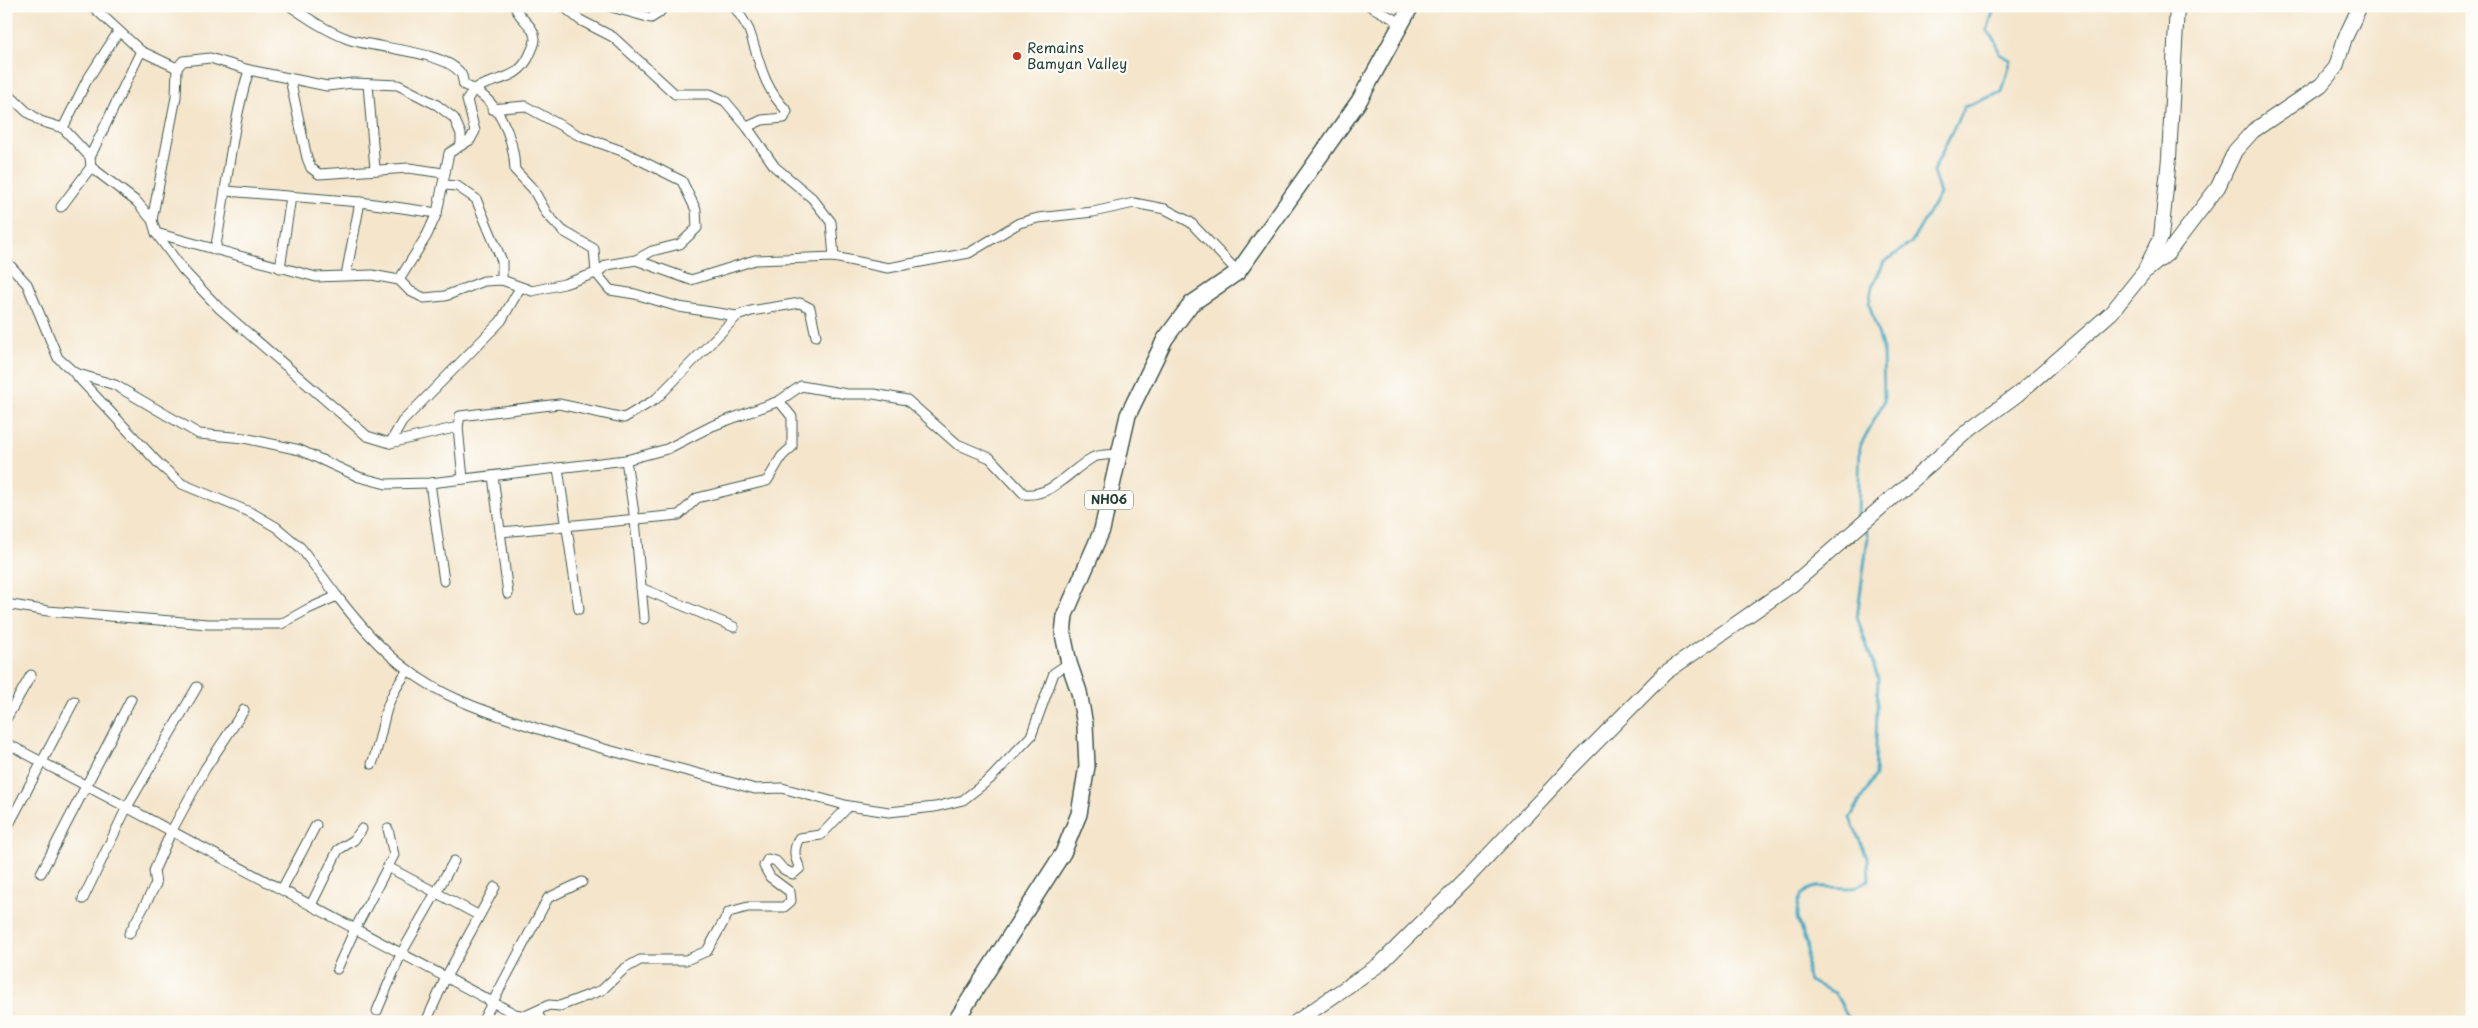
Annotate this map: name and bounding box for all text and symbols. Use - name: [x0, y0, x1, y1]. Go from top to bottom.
- place label: Remains Bamyan Valley: [1027, 37, 1127, 74]
- marker: Remains Bamyan Valley: [1011, 50, 1023, 62]
- road number: NH06: [1085, 490, 1133, 510]

